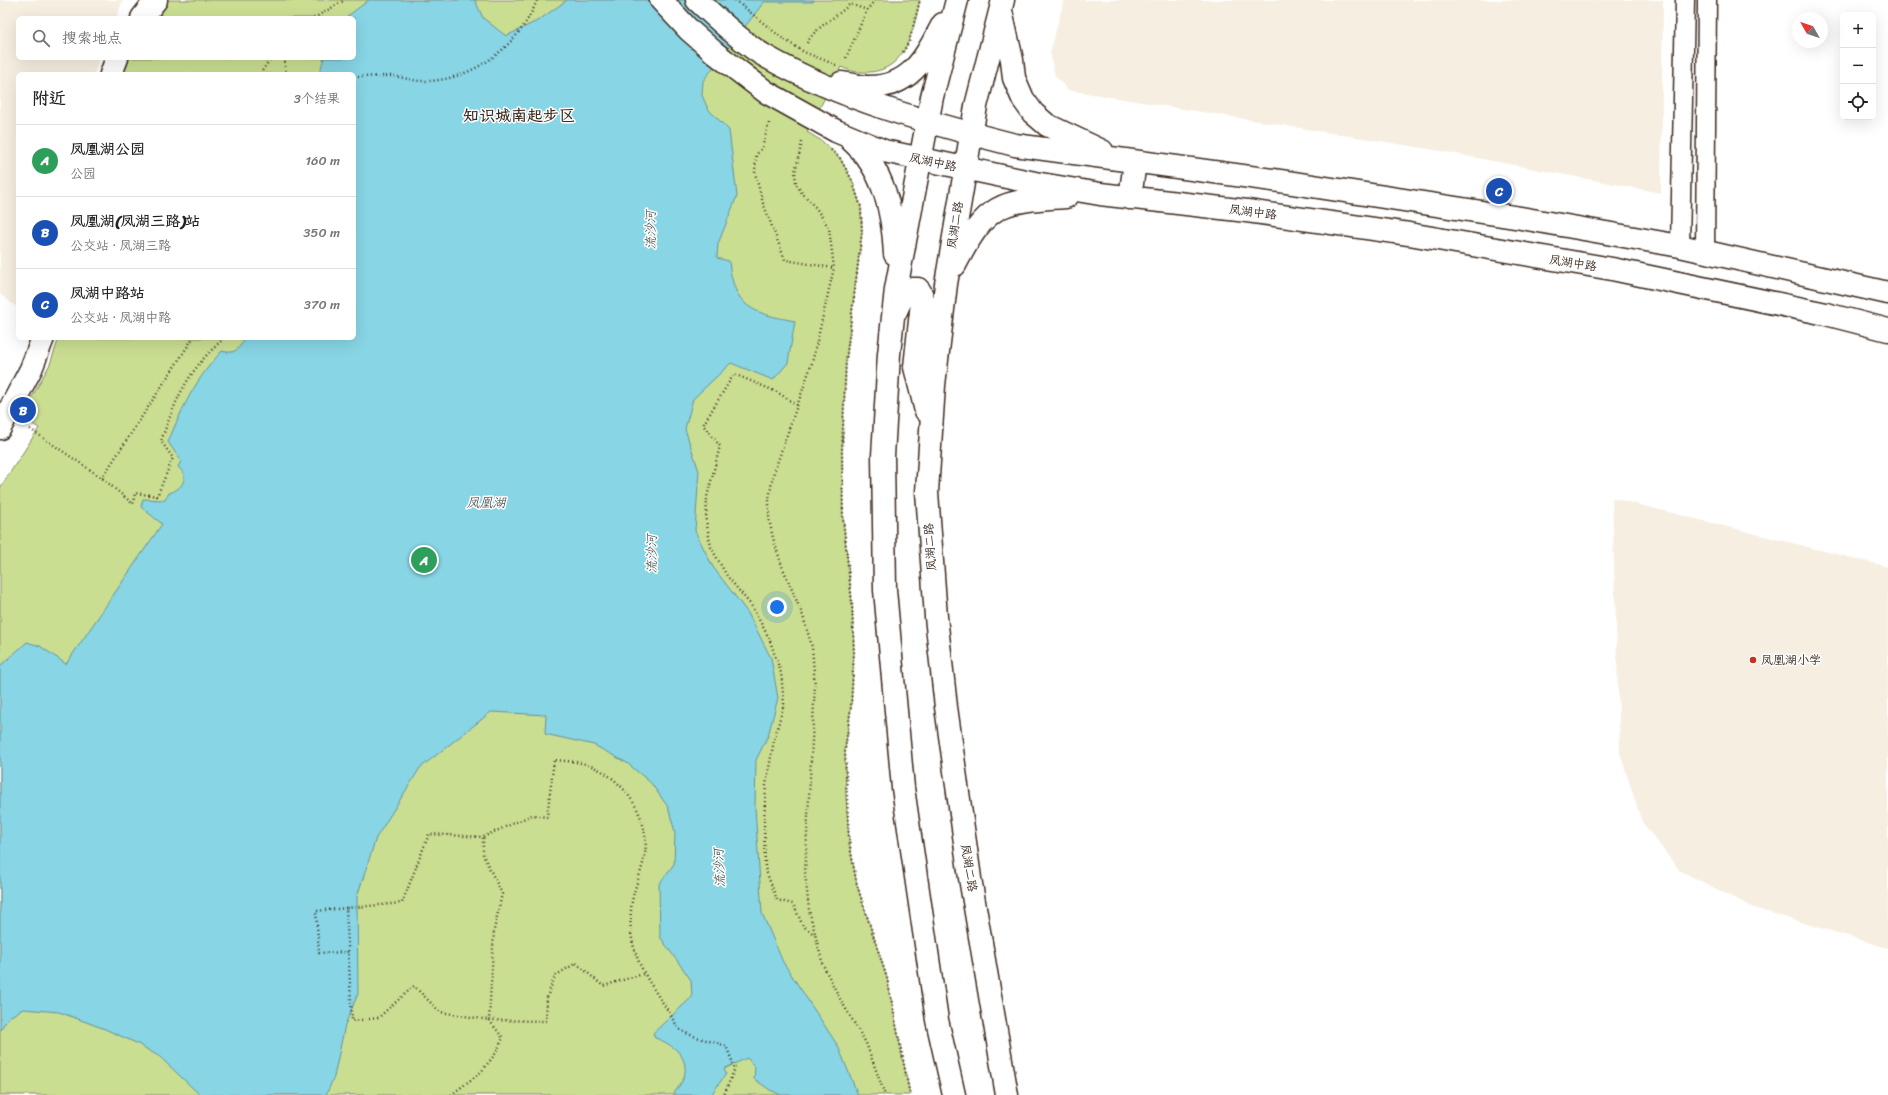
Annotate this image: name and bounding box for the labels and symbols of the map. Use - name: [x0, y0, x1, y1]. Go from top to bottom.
- north arrow: [1792, 12, 1828, 48]
- district label: 知识城南起步区: [463, 101, 575, 130]
- street label: 凤湖中路: [907, 146, 959, 178]
- pin: C: [1486, 176, 1512, 206]
- street label: 凤湖中路: [1228, 198, 1278, 226]
- street label: 凤湖二路: [940, 200, 970, 250]
- water label: 流沙河: [639, 209, 662, 250]
- street label: 凤湖中路: [1548, 248, 1598, 278]
- pin: B: [10, 395, 36, 425]
- water label: 凤凰湖: [466, 491, 507, 514]
- street label: 凤湖二路: [917, 522, 943, 572]
- water label: 流沙河: [640, 533, 663, 574]
- pin: A: [411, 545, 437, 575]
- your location: [767, 597, 787, 617]
- place label: 凤凰湖小学: [1761, 649, 1821, 671]
- marker: 凤凰湖小学: [1748, 655, 1758, 665]
- street label: 凤湖二路: [954, 843, 984, 893]
- water label: 流沙河: [706, 846, 732, 888]

